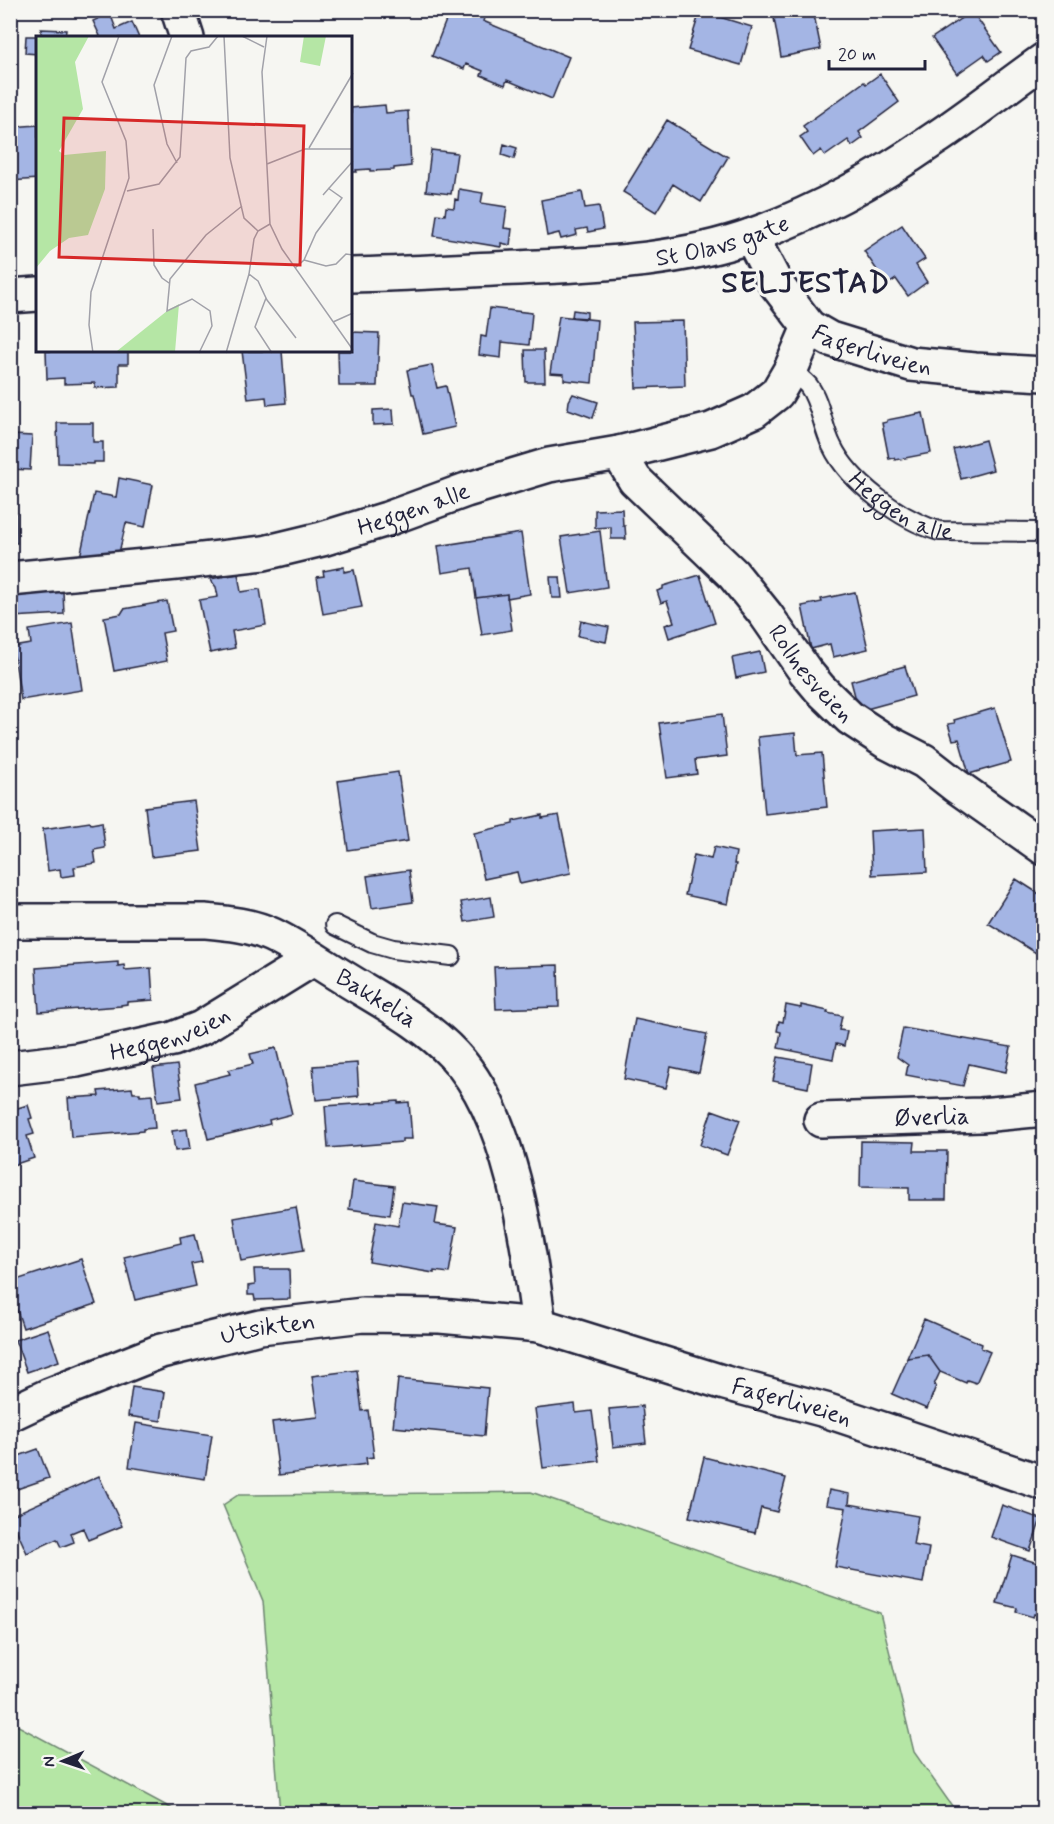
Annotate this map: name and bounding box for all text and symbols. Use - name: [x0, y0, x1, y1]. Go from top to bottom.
- scale bar: [829, 33, 925, 71]
- inset map: [36, 36, 352, 352]
- text: 20 m: [838, 43, 876, 67]
- street label: St Olavs gate: [654, 208, 794, 275]
- district label: SELJESTAD: [721, 264, 891, 303]
- street label: Fagerliveien: [806, 318, 932, 383]
- street label: Heggen alle: [841, 466, 953, 548]
- street label: Heggen alle: [354, 476, 474, 544]
- street label: Rollnesveien: [760, 619, 860, 730]
- street label: Bakkelia: [329, 962, 423, 1036]
- street label: Heggenveien: [107, 1000, 236, 1069]
- street label: Øverlia: [894, 1101, 970, 1135]
- street label: Utsikten: [217, 1307, 317, 1353]
- street label: Fagerliveien: [728, 1372, 855, 1435]
- north arrow: [33, 1731, 93, 1791]
- text: N: [39, 1756, 60, 1767]

